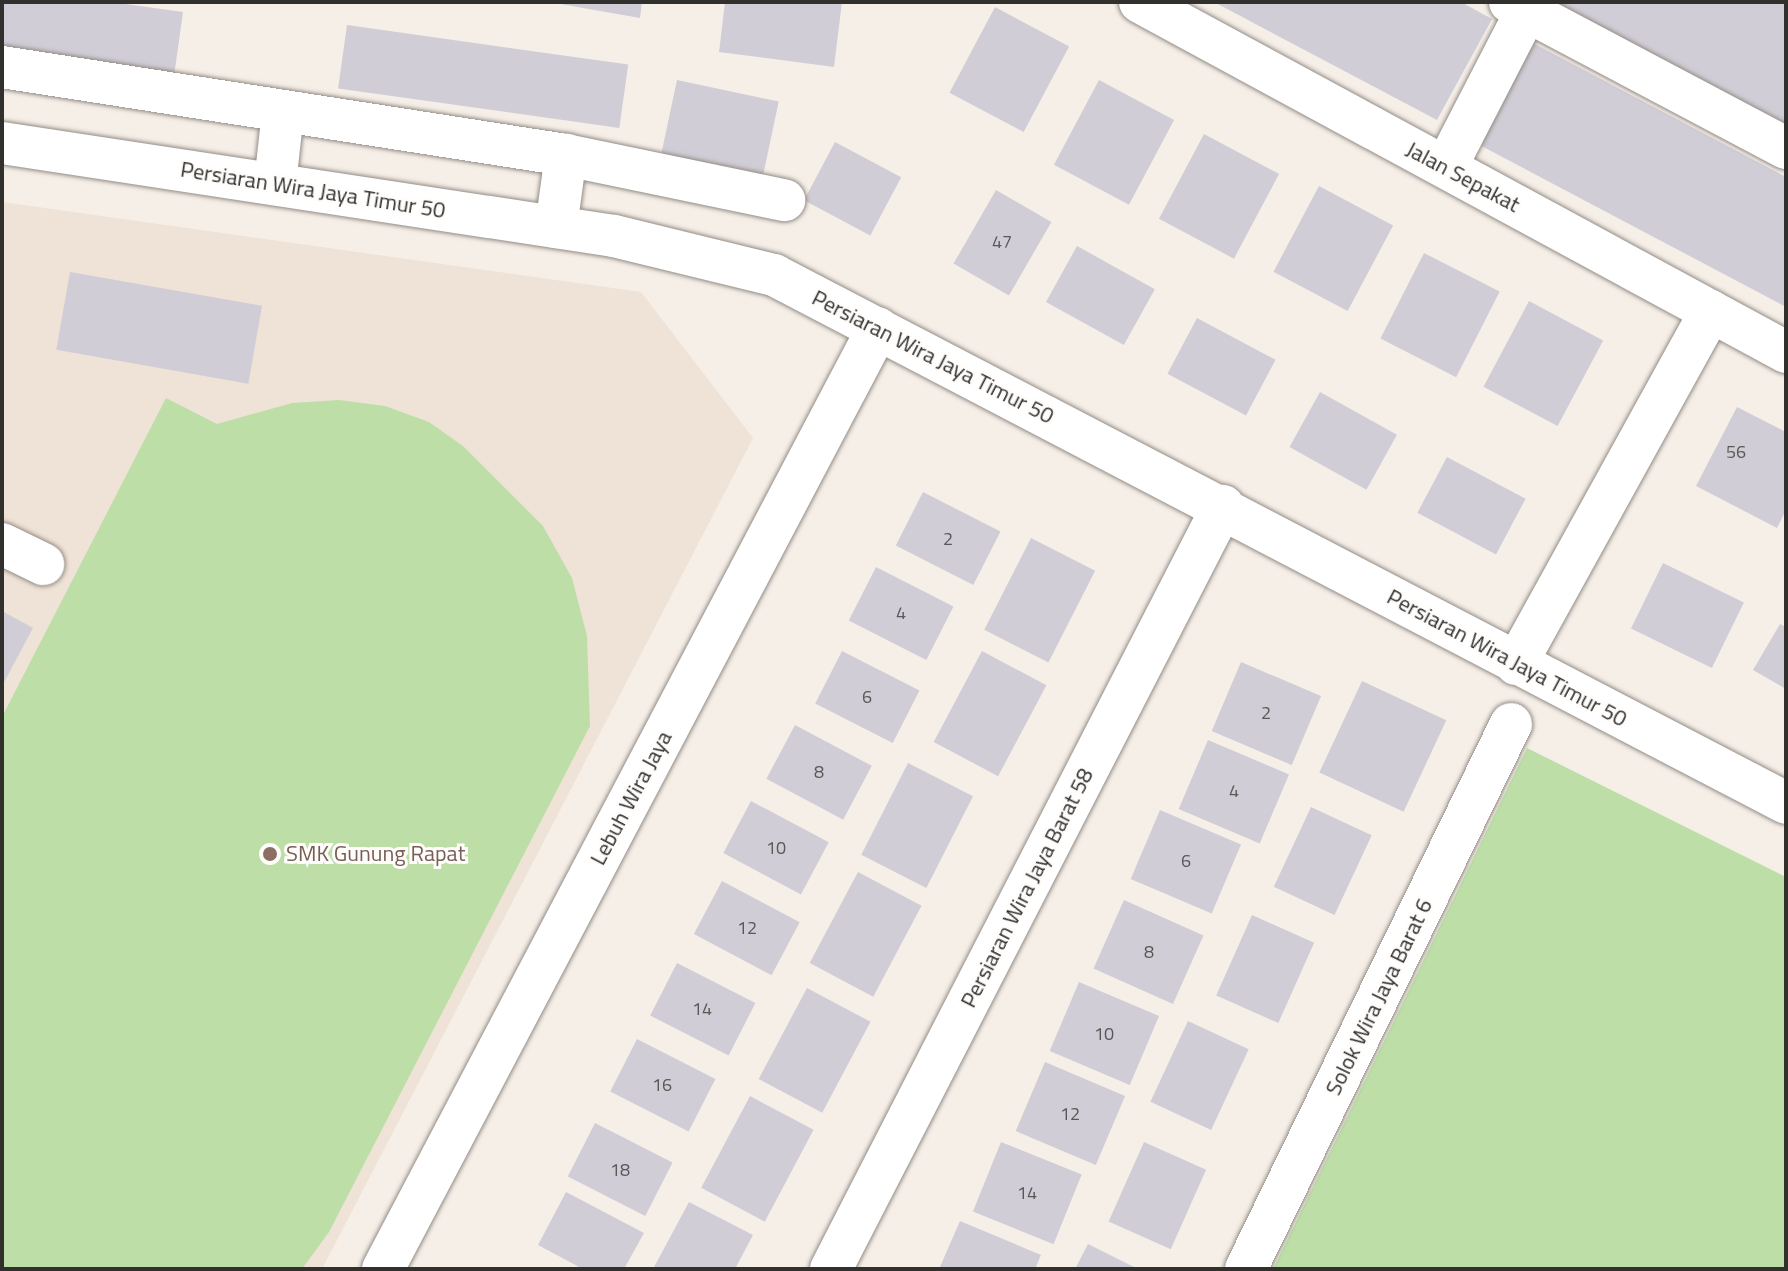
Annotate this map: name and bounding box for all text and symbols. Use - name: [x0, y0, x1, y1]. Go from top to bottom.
- street label: Jalan Sepakat: [1402, 136, 1524, 218]
- street label: Persiaran Wira Jaya Timur 50: [179, 156, 447, 224]
- house number: 47: [992, 231, 1012, 253]
- street label: Persiaran Wira Jaya Timur 50: [808, 284, 1058, 430]
- house number: 56: [1726, 441, 1746, 463]
- house number: 2: [943, 528, 953, 550]
- street label: Persiaran Wira Jaya Timur 50: [1383, 583, 1631, 733]
- house number: 4: [896, 602, 906, 624]
- house number: 6: [862, 686, 872, 708]
- house number: 2: [1261, 702, 1271, 724]
- street label: Lebuh Wira Jaya: [585, 726, 677, 870]
- house number: 8: [814, 761, 824, 783]
- street label: Persiaran Wira Jaya Barat 58: [955, 764, 1099, 1012]
- house number: 4: [1229, 780, 1239, 802]
- house number: 10: [766, 837, 786, 859]
- place label: SMK Gunung Rapat: [286, 841, 465, 867]
- marker: SMK Gunung Rapat: [261, 845, 279, 863]
- house number: 6: [1181, 850, 1191, 872]
- street label: Solok Wira Jaya Barat 6: [1320, 895, 1438, 1099]
- house number: 12: [737, 917, 757, 939]
- house number: 8: [1144, 941, 1154, 963]
- house number: 14: [692, 998, 712, 1020]
- house number: 10: [1094, 1023, 1114, 1045]
- house number: 16: [652, 1074, 672, 1096]
- house number: 12: [1060, 1103, 1080, 1125]
- house number: 18: [610, 1159, 630, 1181]
- house number: 14: [1017, 1182, 1037, 1204]

